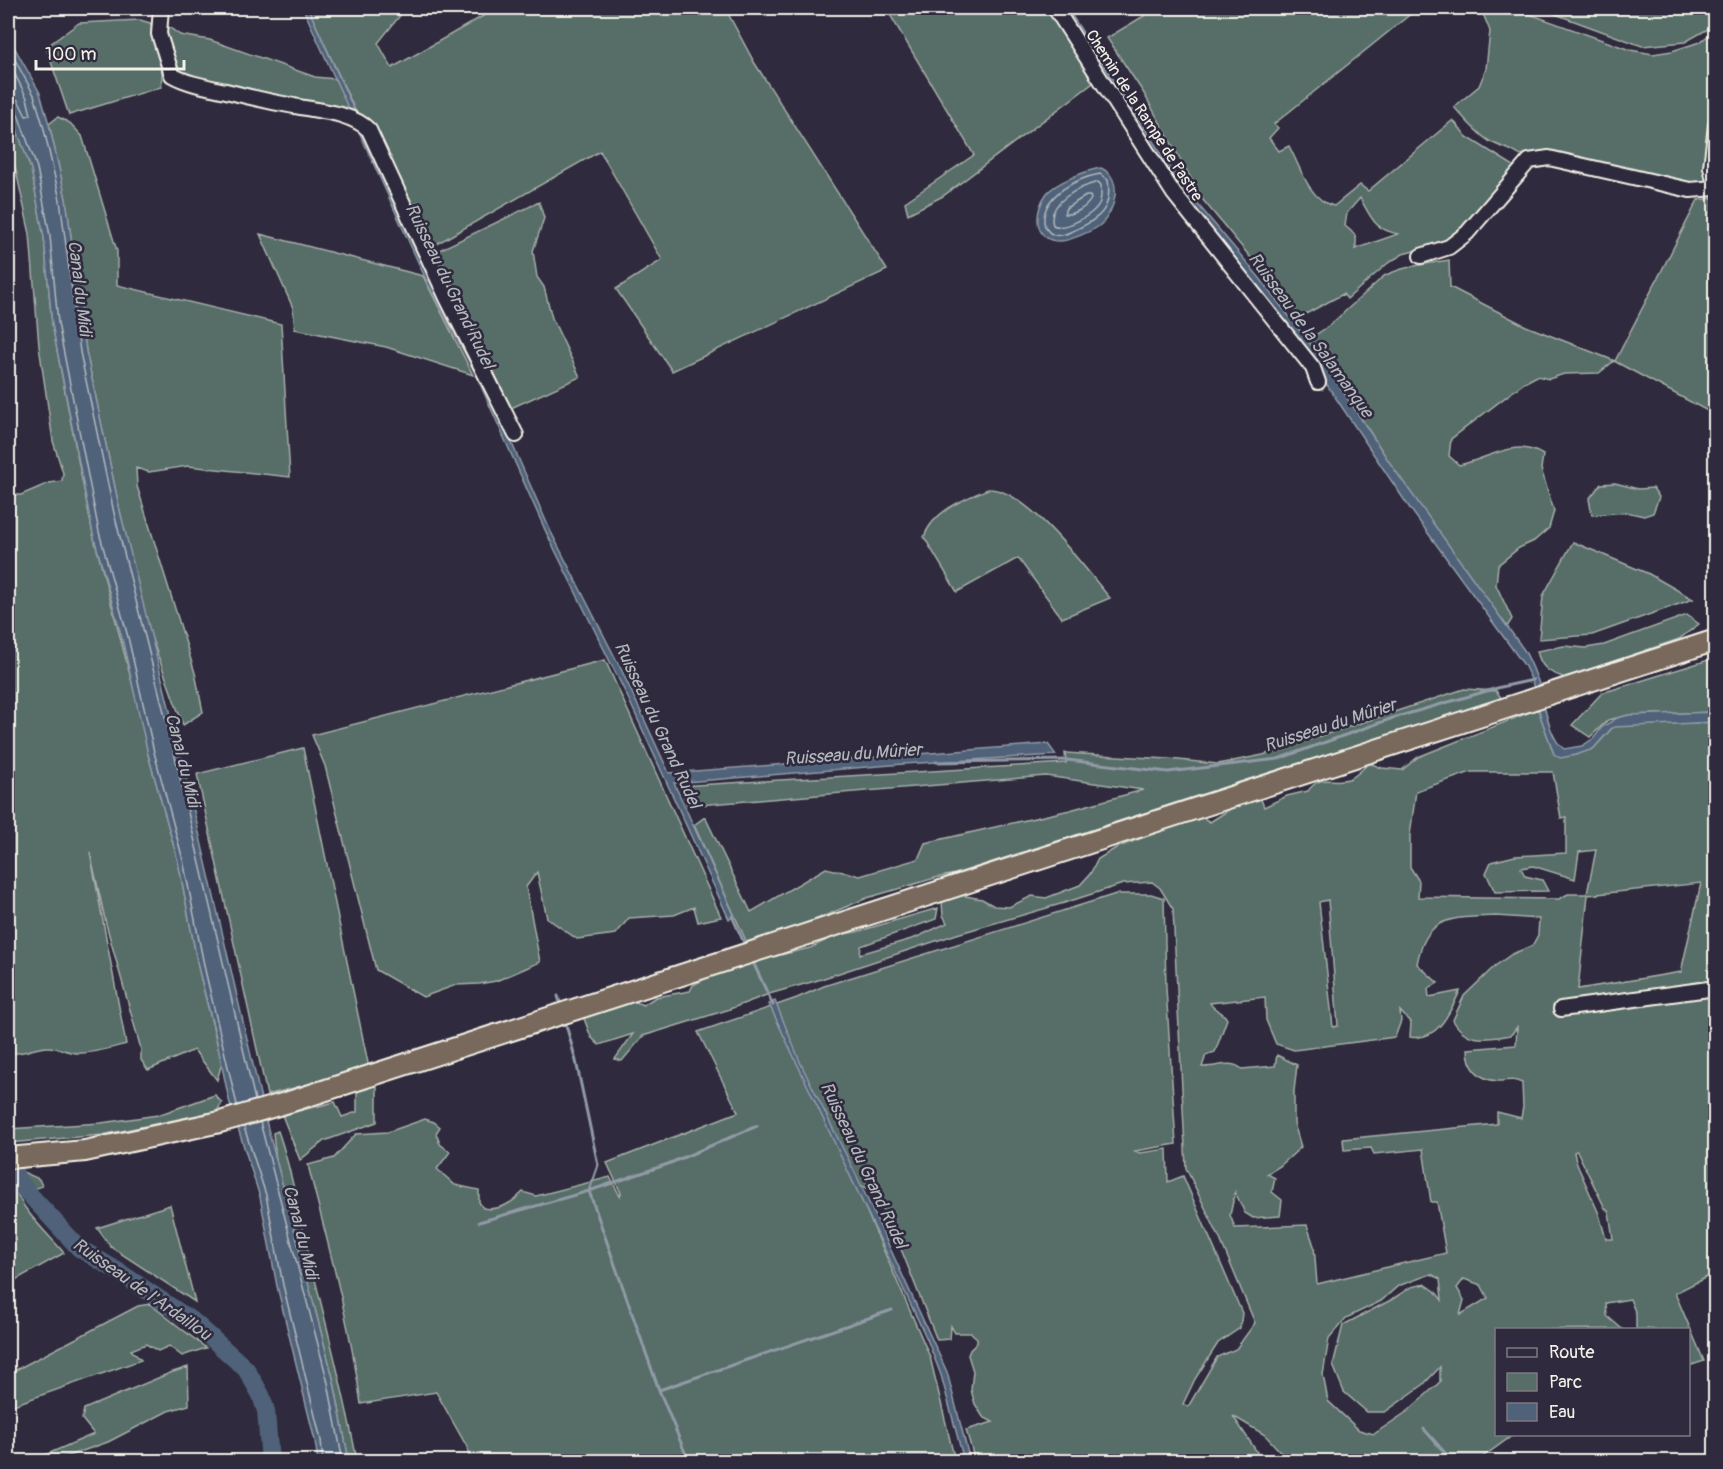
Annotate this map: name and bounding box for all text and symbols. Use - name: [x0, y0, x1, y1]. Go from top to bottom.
- street label: Chemin de la Rampe de Pastre: [1081, 26, 1207, 205]
- scale bar: [36, 33, 184, 71]
- text: 100 m: [45, 43, 97, 66]
- water label: Ruisseau du Grand Rudel: [400, 200, 500, 374]
- water label: Canal du Midi: [62, 239, 97, 340]
- water label: Ruisseau de la Salamanque: [1243, 248, 1380, 424]
- water label: Ruisseau du Grand Rudel: [609, 638, 707, 814]
- water label: Ruisseau du Mûrier: [1261, 692, 1402, 758]
- water label: Canal du Midi: [160, 711, 206, 812]
- water label: Ruisseau du Mûrier: [784, 738, 925, 771]
- water label: Ruisseau du Grand Rudel: [815, 1078, 913, 1254]
- water label: Canal du Midi: [278, 1183, 324, 1284]
- water label: Ruisseau de l'Ardaillou: [68, 1233, 216, 1346]
- legend: [1495, 1328, 1690, 1436]
- text: Route: [1549, 1341, 1594, 1364]
- text: Parc: [1549, 1371, 1582, 1394]
- text: Eau: [1549, 1401, 1575, 1424]

